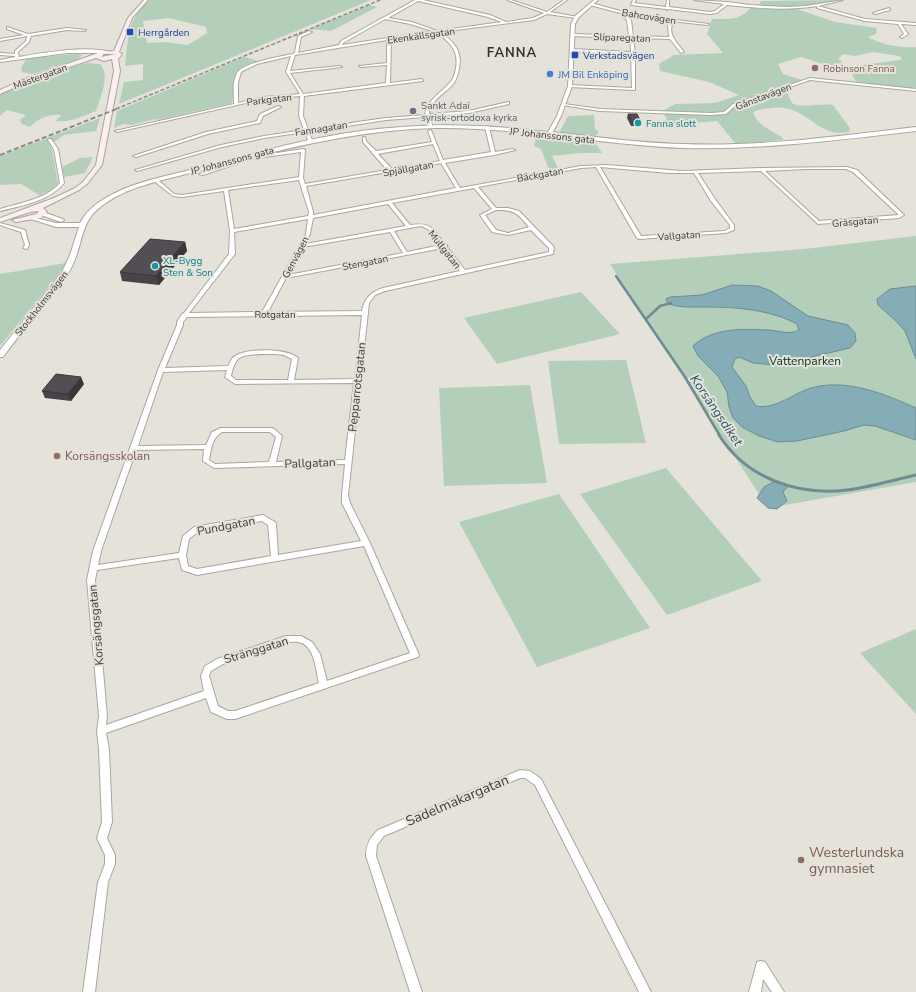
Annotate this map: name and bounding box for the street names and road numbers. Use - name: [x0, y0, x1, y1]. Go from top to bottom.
- street label: Bahcovägen: [621, 6, 677, 28]
- street label: Ekenkällsgatan: [386, 24, 456, 48]
- street label: Sliparegatan: [593, 30, 651, 46]
- street label: Mästergatan: [11, 61, 69, 93]
- street label: Gånstavägen: [733, 80, 793, 114]
- street label: Parkgatan: [246, 90, 293, 110]
- street label: Fannagatan: [294, 118, 348, 140]
- street label: JP Johanssons gata: [507, 124, 595, 147]
- street label: JP Johanssons gata: [188, 143, 276, 179]
- street label: Spjällgatan: [382, 158, 435, 180]
- street label: Bäckgatan: [516, 164, 565, 186]
- street label: Gräsgatan: [831, 213, 879, 231]
- street label: Mullgatan: [425, 227, 464, 272]
- street label: Vallgatan: [656, 228, 701, 245]
- street label: Genvägen: [279, 234, 313, 281]
- street label: Stengatan: [341, 252, 389, 274]
- street label: Stockholmsvägen: [12, 268, 72, 339]
- street label: Rotgatan: [254, 308, 296, 322]
- street label: Pepparrotsgatan: [344, 341, 370, 433]
- street label: Pallgatan: [284, 454, 336, 472]
- street label: Pundgatan: [196, 513, 256, 539]
- street label: Korsängsgatan: [85, 584, 107, 666]
- street label: Stränggatan: [222, 633, 290, 667]
- street label: Sadelmakargatan: [403, 770, 512, 831]

